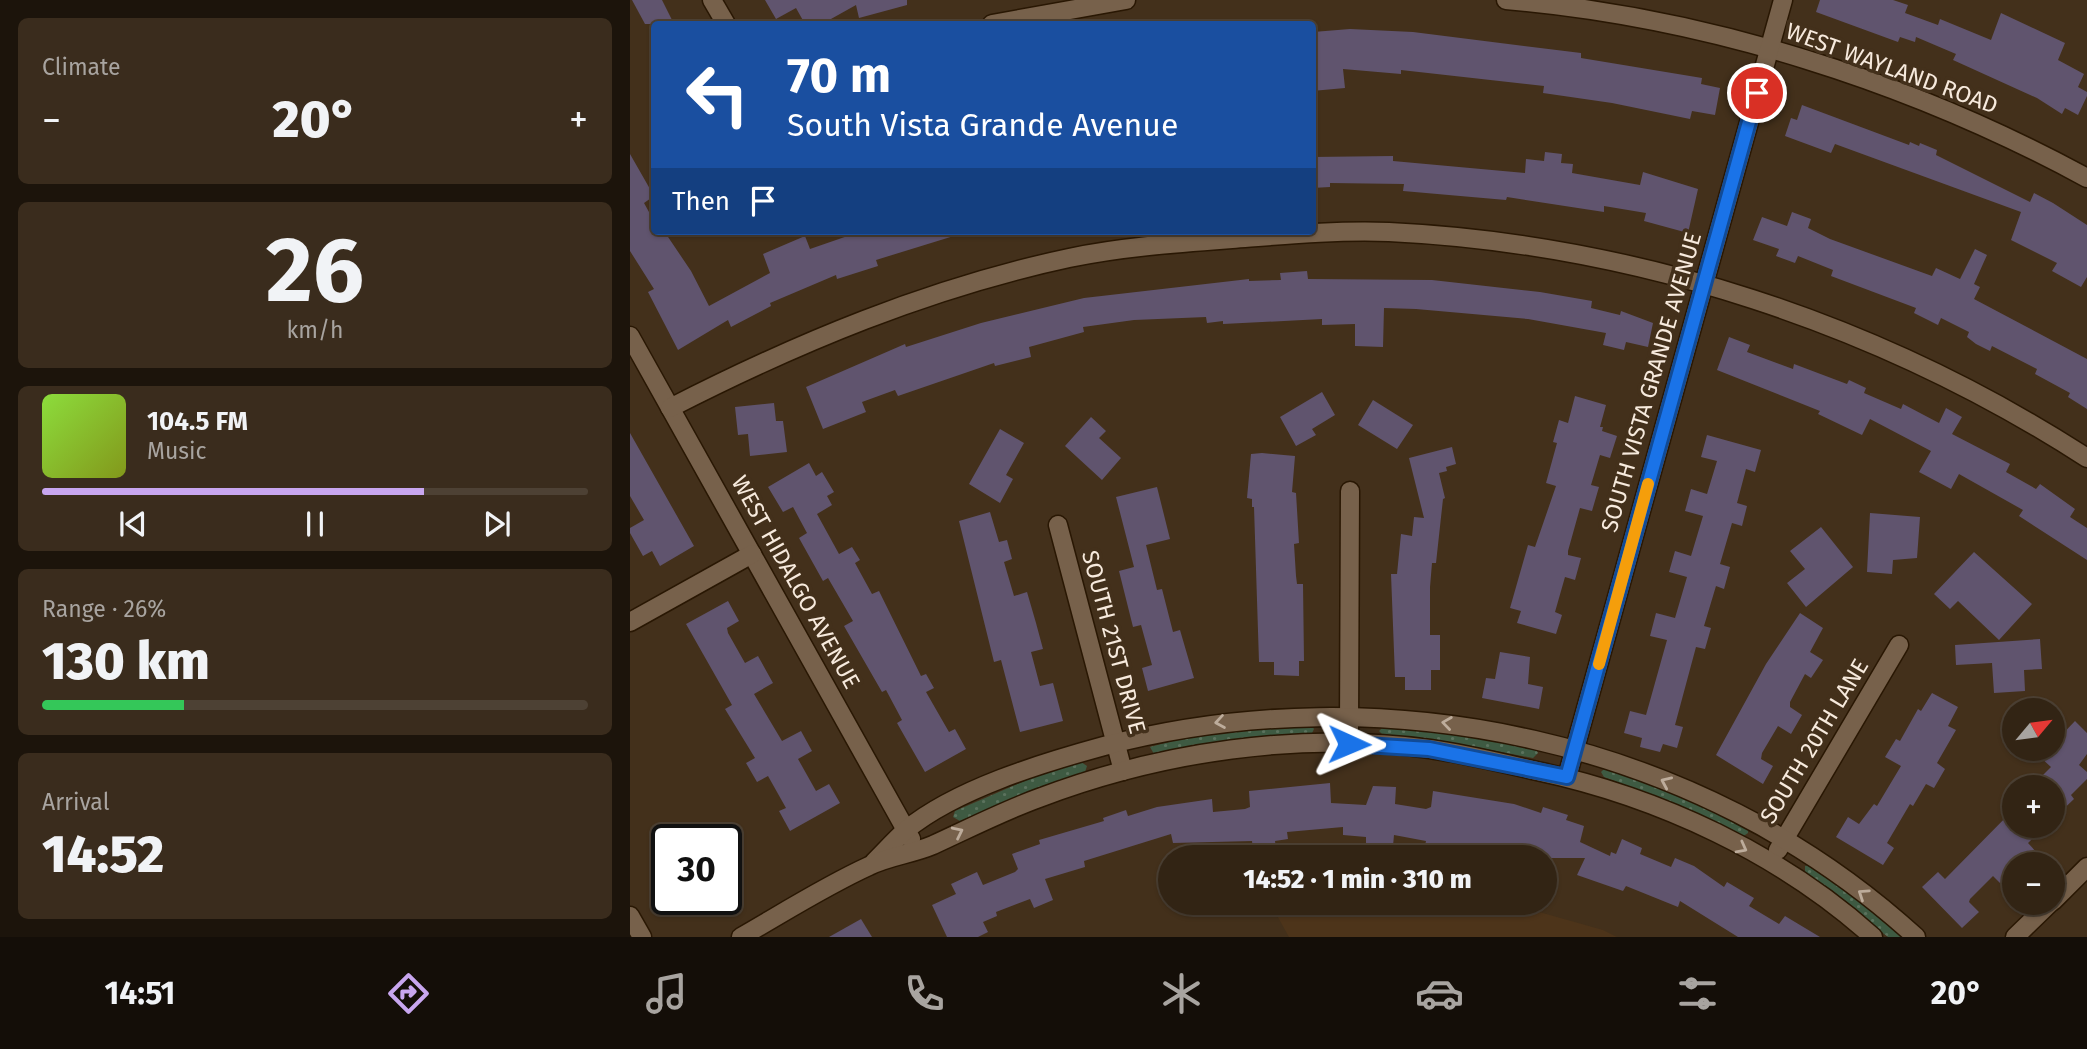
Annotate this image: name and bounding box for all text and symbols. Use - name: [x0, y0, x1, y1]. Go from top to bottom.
- street label: WEST WAYLAND ROAD: [1782, 17, 2002, 119]
- text: 70 m: [787, 46, 891, 105]
- icon: left: [672, 49, 763, 140]
- text: Climate: [42, 53, 121, 81]
- pin: [1727, 63, 1787, 123]
- icon: arrive: [1738, 74, 1776, 112]
- text: 20°: [272, 88, 358, 151]
- text: −: [42, 97, 61, 143]
- text: +: [569, 97, 588, 143]
- text: South Vista Grande Avenue: [787, 106, 1178, 144]
- icon: arrive: [744, 182, 782, 220]
- text: Then: [672, 186, 730, 217]
- text: 26: [266, 216, 364, 325]
- street label: SOUTH VISTA GRANDE AVENUE: [1595, 229, 1707, 535]
- text: km/h: [287, 316, 343, 344]
- text: 104.5 FM: [147, 406, 248, 437]
- text: Music: [147, 437, 207, 465]
- street label: WEST HIDALGO AVENUE: [726, 471, 866, 693]
- icon: previous: [114, 505, 152, 543]
- icon: pause: [296, 505, 334, 543]
- icon: next: [478, 505, 516, 543]
- street label: SOUTH 21ST DRIVE: [1076, 547, 1152, 737]
- text: Range · 26%: [42, 595, 166, 623]
- text: 130 km: [42, 630, 210, 693]
- street label: SOUTH 20TH LANE: [1754, 654, 1874, 828]
- north arrow: [2002, 698, 2065, 761]
- map controls: [2002, 698, 2065, 915]
- position arrow: [1312, 707, 1386, 781]
- one-way arrow: [1214, 715, 1226, 730]
- one-way arrow: [1441, 715, 1453, 730]
- button: +: [2002, 775, 2065, 838]
- one-way arrow: [1661, 776, 1673, 790]
- text: Arrival: [42, 788, 109, 816]
- text: 14:52: [42, 823, 164, 886]
- speed limit sign: 30: [651, 824, 742, 915]
- one-way arrow: [951, 827, 963, 841]
- one-way arrow: [1735, 839, 1748, 853]
- button: −: [2002, 852, 2065, 915]
- text: 14:52 · 1 min · 310 m: [1243, 864, 1472, 895]
- one-way arrow: [1858, 889, 1871, 902]
- icon: directions: [384, 969, 433, 1018]
- icon: music: [642, 969, 691, 1018]
- icon: phone: [900, 969, 949, 1018]
- icon: climate: [1157, 969, 1206, 1018]
- icon: car: [1415, 969, 1464, 1018]
- icon: filters: [1673, 969, 1722, 1018]
- text: 14:51: [104, 974, 175, 1012]
- text: 20°: [1931, 974, 1983, 1012]

